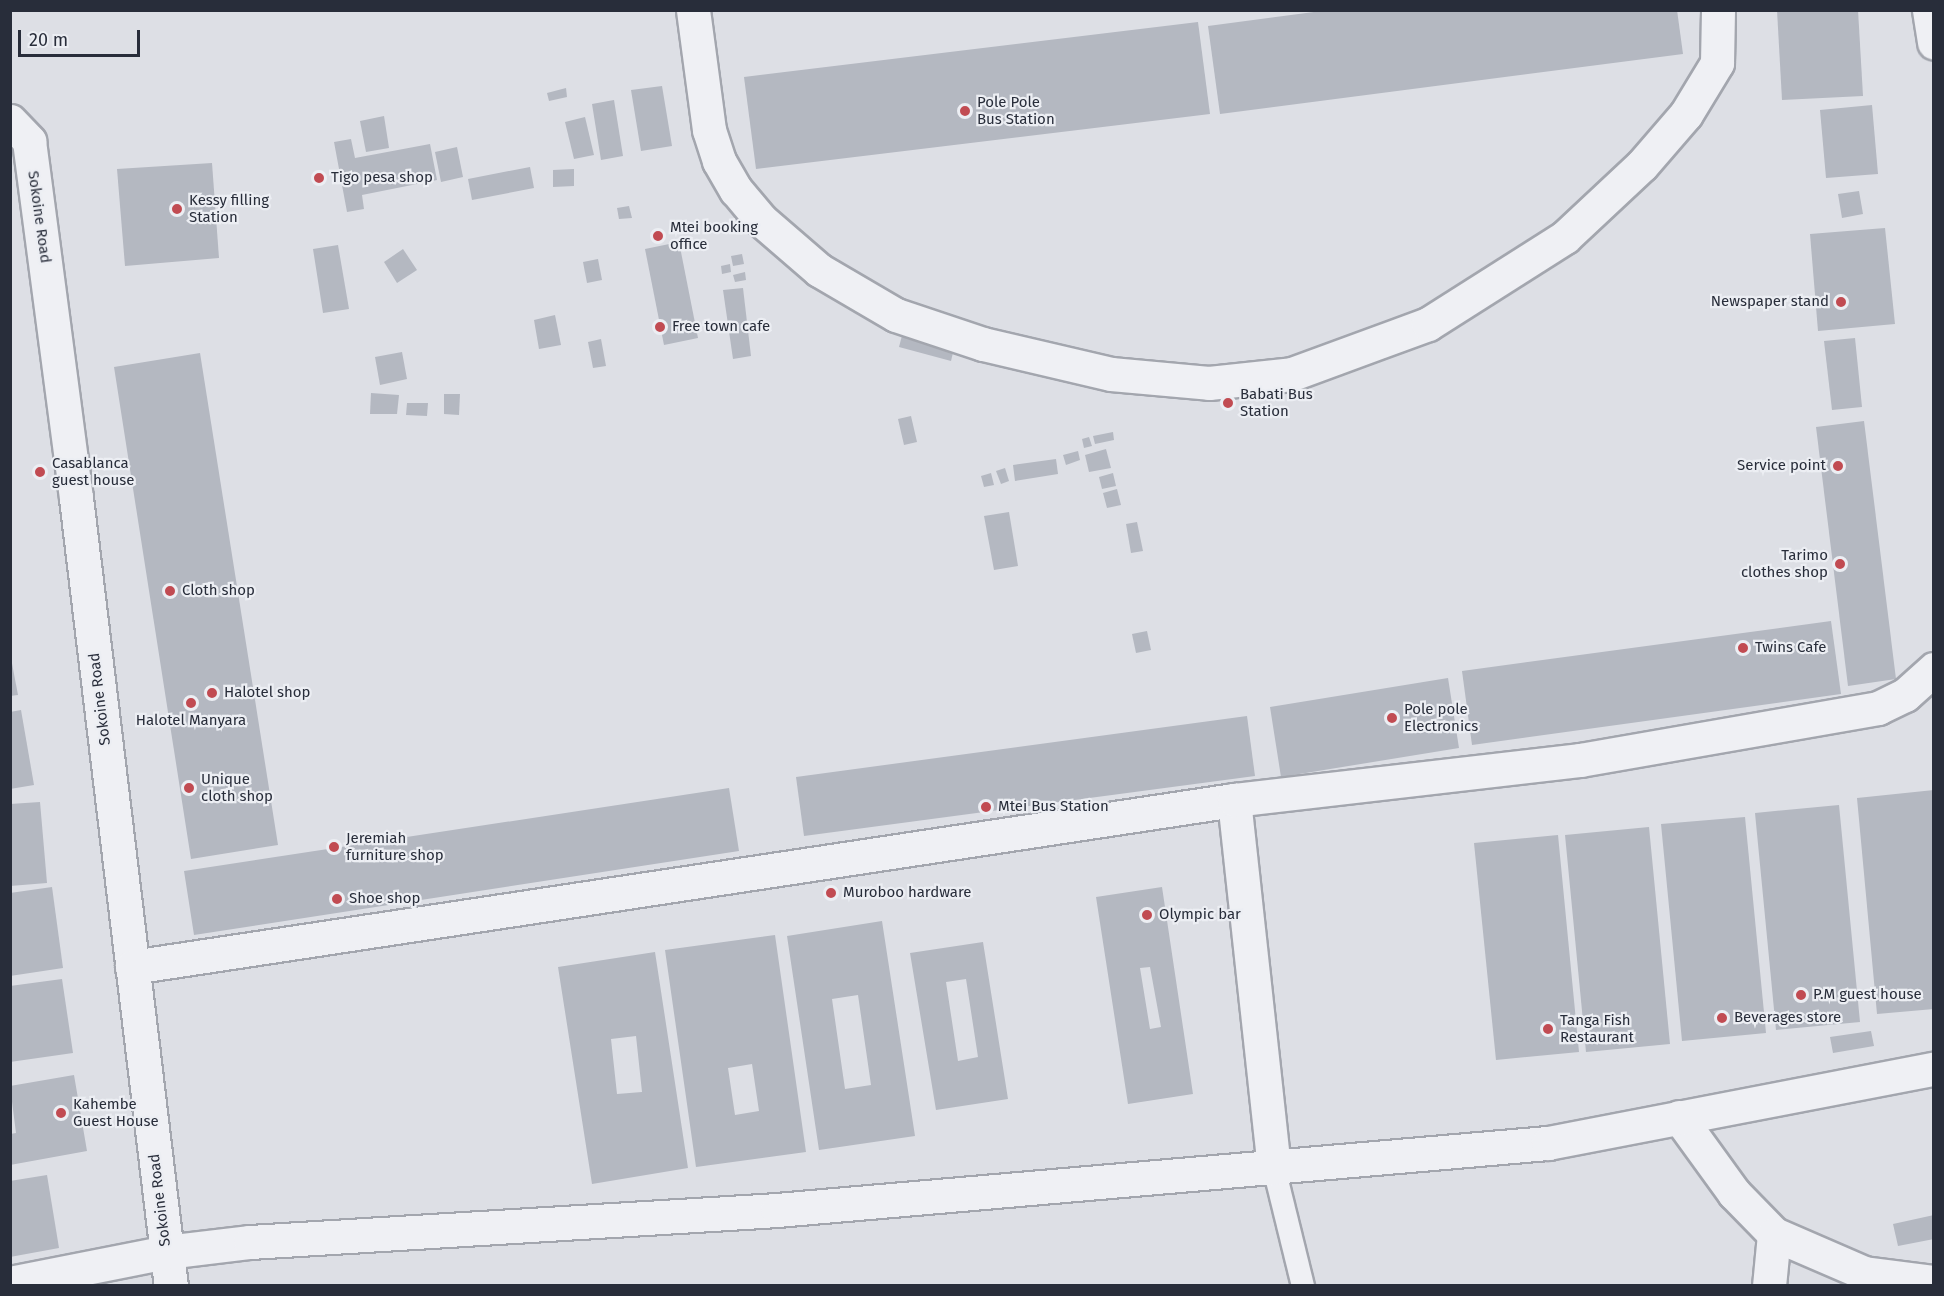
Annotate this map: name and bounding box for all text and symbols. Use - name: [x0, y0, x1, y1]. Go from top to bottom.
- scale bar: [21, 18, 142, 56]
- text: 20 m: [29, 29, 68, 51]
- place label: Pole Pole Bus Station: [977, 93, 1055, 128]
- marker: Pole Pole Bus Station: [958, 104, 972, 118]
- place label: Tigo pesa shop: [331, 169, 433, 187]
- street label: Sokoine Road: [24, 170, 54, 264]
- marker: Tigo pesa shop: [312, 171, 326, 185]
- place label: Kessy filling Station: [189, 191, 269, 226]
- marker: Kessy filling Station: [170, 202, 184, 216]
- place label: Mtei booking office: [670, 218, 758, 253]
- marker: Mtei booking office: [651, 229, 665, 243]
- place label: Newspaper stand: [1711, 293, 1829, 311]
- marker: Newspaper stand: [1834, 295, 1848, 309]
- place label: Free town cafe: [672, 318, 770, 336]
- marker: Free town cafe: [653, 320, 667, 334]
- place label: Babati Bus Station: [1240, 385, 1313, 420]
- marker: Babati Bus Station: [1221, 396, 1235, 410]
- place label: Casablanca guest house: [52, 454, 134, 489]
- place label: Service point: [1737, 457, 1826, 475]
- marker: Service point: [1831, 459, 1845, 473]
- marker: Casablanca guest house: [33, 465, 47, 479]
- place label: Tarimo clothes shop: [1741, 546, 1828, 581]
- marker: Tarimo clothes shop: [1833, 557, 1847, 571]
- place label: Cloth shop: [182, 582, 255, 600]
- marker: Cloth shop: [163, 584, 177, 598]
- place label: Twins Cafe: [1755, 639, 1827, 657]
- marker: Twins Cafe: [1736, 641, 1750, 655]
- street label: Sokoine Road: [85, 652, 115, 746]
- place label: Halotel shop: [224, 684, 310, 702]
- marker: Halotel shop: [205, 686, 219, 700]
- marker: Halotel Manyara: [184, 696, 198, 710]
- place label: Pole pole Electronics: [1404, 700, 1478, 735]
- marker: Pole pole Electronics: [1385, 711, 1399, 725]
- place label: Halotel Manyara: [136, 712, 246, 730]
- place label: Unique cloth shop: [201, 770, 273, 805]
- marker: Unique cloth shop: [182, 781, 196, 795]
- place label: Mtei Bus Station: [998, 798, 1109, 816]
- marker: Mtei Bus Station: [979, 800, 993, 814]
- place label: Jeremiah furniture shop: [346, 829, 444, 864]
- marker: Jeremiah furniture shop: [327, 840, 341, 854]
- place label: Muroboo hardware: [843, 884, 971, 902]
- marker: Muroboo hardware: [824, 886, 838, 900]
- place label: Shoe shop: [349, 890, 420, 908]
- marker: Shoe shop: [330, 892, 344, 906]
- place label: Olympic bar: [1159, 906, 1241, 924]
- marker: Olympic bar: [1140, 908, 1154, 922]
- place label: P.M guest house: [1813, 986, 1922, 1004]
- marker: P.M guest house: [1794, 988, 1808, 1002]
- place label: Beverages store: [1734, 1009, 1841, 1027]
- place label: Tanga Fish Restaurant: [1560, 1011, 1634, 1046]
- marker: Beverages store: [1715, 1011, 1729, 1025]
- marker: Tanga Fish Restaurant: [1541, 1022, 1555, 1036]
- place label: Kahembe Guest House: [73, 1095, 159, 1130]
- marker: Kahembe Guest House: [54, 1106, 68, 1120]
- street label: Sokoine Road: [145, 1153, 175, 1247]

